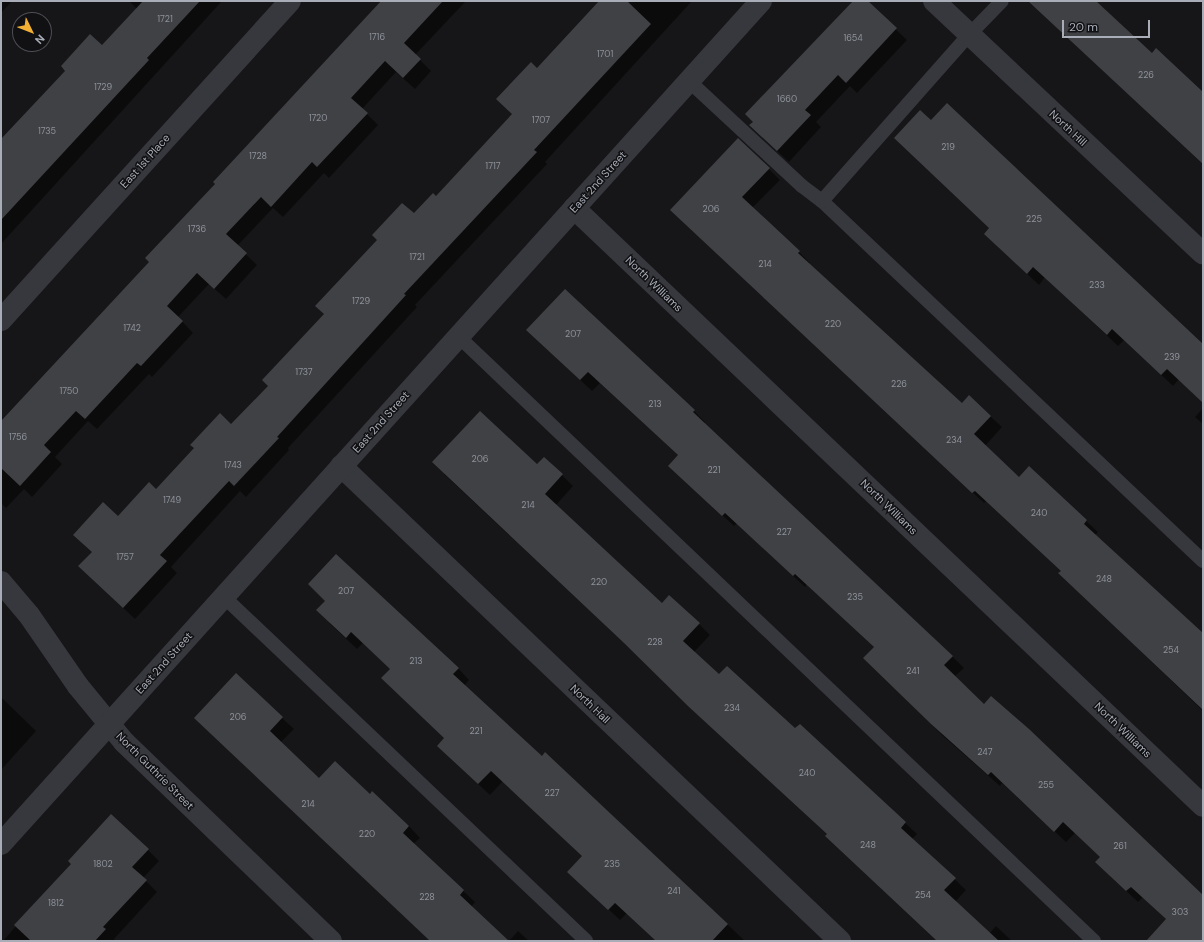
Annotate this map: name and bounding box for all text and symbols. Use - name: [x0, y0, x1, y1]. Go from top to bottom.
- north arrow: [12, 12, 52, 52]
- scale bar: [1064, 12, 1152, 38]
- house number: 1721: [157, 14, 173, 24]
- text: 20 m: [1069, 19, 1098, 35]
- text: N: [32, 32, 48, 47]
- house number: 1716: [369, 32, 385, 42]
- house number: 1654: [843, 33, 863, 43]
- house number: 1701: [597, 49, 613, 59]
- house number: 226: [1138, 70, 1154, 80]
- house number: 1729: [94, 82, 112, 92]
- house number: 1660: [777, 94, 797, 104]
- street label: North Hill: [1046, 107, 1090, 149]
- house number: 1720: [309, 113, 327, 123]
- house number: 1707: [532, 115, 550, 125]
- house number: 1735: [38, 126, 56, 136]
- street label: East 1st Place: [117, 131, 173, 191]
- house number: 219: [941, 142, 955, 152]
- street label: East 2nd Street: [567, 148, 629, 216]
- house number: 1728: [249, 151, 267, 161]
- house number: 1717: [485, 161, 501, 171]
- house number: 206: [703, 204, 719, 214]
- house number: 225: [1026, 214, 1042, 224]
- house number: 1736: [188, 224, 206, 234]
- house number: 1721: [409, 252, 425, 262]
- street label: North Williams: [623, 254, 685, 314]
- house number: 214: [758, 259, 772, 269]
- house number: 233: [1089, 280, 1105, 290]
- house number: 1729: [352, 296, 370, 306]
- house number: 220: [825, 319, 841, 329]
- house number: 1742: [123, 323, 141, 333]
- house number: 207: [565, 329, 581, 339]
- house number: 239: [1164, 352, 1180, 362]
- house number: 1737: [295, 367, 313, 377]
- house number: 226: [891, 379, 907, 389]
- house number: 1750: [60, 386, 78, 396]
- street label: East 2nd Street: [350, 388, 412, 456]
- house number: 213: [648, 399, 662, 409]
- house number: 1756: [9, 432, 27, 442]
- house number: 234: [946, 435, 962, 445]
- house number: 206: [472, 454, 488, 464]
- house number: 1743: [224, 460, 242, 470]
- house number: 221: [707, 465, 721, 475]
- street label: North Williams: [858, 477, 920, 537]
- house number: 1749: [163, 495, 181, 505]
- house number: 214: [521, 500, 535, 510]
- house number: 240: [1031, 508, 1047, 518]
- house number: 227: [776, 527, 792, 537]
- house number: 1757: [116, 552, 134, 562]
- house number: 248: [1096, 574, 1112, 584]
- house number: 220: [591, 577, 607, 587]
- house number: 207: [338, 586, 354, 596]
- house number: 235: [847, 592, 863, 602]
- street label: East 2nd Street: [133, 629, 195, 697]
- house number: 228: [647, 637, 663, 647]
- house number: 254: [1163, 645, 1179, 655]
- house number: 213: [409, 656, 423, 666]
- house number: 241: [906, 666, 920, 676]
- street label: North Hall: [567, 682, 613, 726]
- street label: North Williams: [1092, 700, 1154, 760]
- house number: 234: [724, 703, 740, 713]
- house number: 206: [230, 712, 246, 722]
- house number: 221: [469, 726, 483, 736]
- street label: North Guthrie Street: [114, 730, 196, 812]
- house number: 247: [977, 747, 993, 757]
- house number: 240: [799, 768, 815, 778]
- house number: 255: [1038, 780, 1054, 790]
- house number: 227: [544, 788, 560, 798]
- house number: 214: [301, 799, 315, 809]
- house number: 220: [359, 829, 375, 839]
- house number: 248: [860, 840, 876, 850]
- house number: 261: [1113, 841, 1127, 851]
- house number: 1802: [93, 859, 113, 869]
- house number: 235: [604, 859, 620, 869]
- house number: 241: [667, 886, 681, 896]
- house number: 254: [915, 890, 931, 900]
- house number: 228: [419, 892, 435, 902]
- house number: 1812: [48, 898, 64, 908]
- house number: 303: [1172, 907, 1188, 917]

